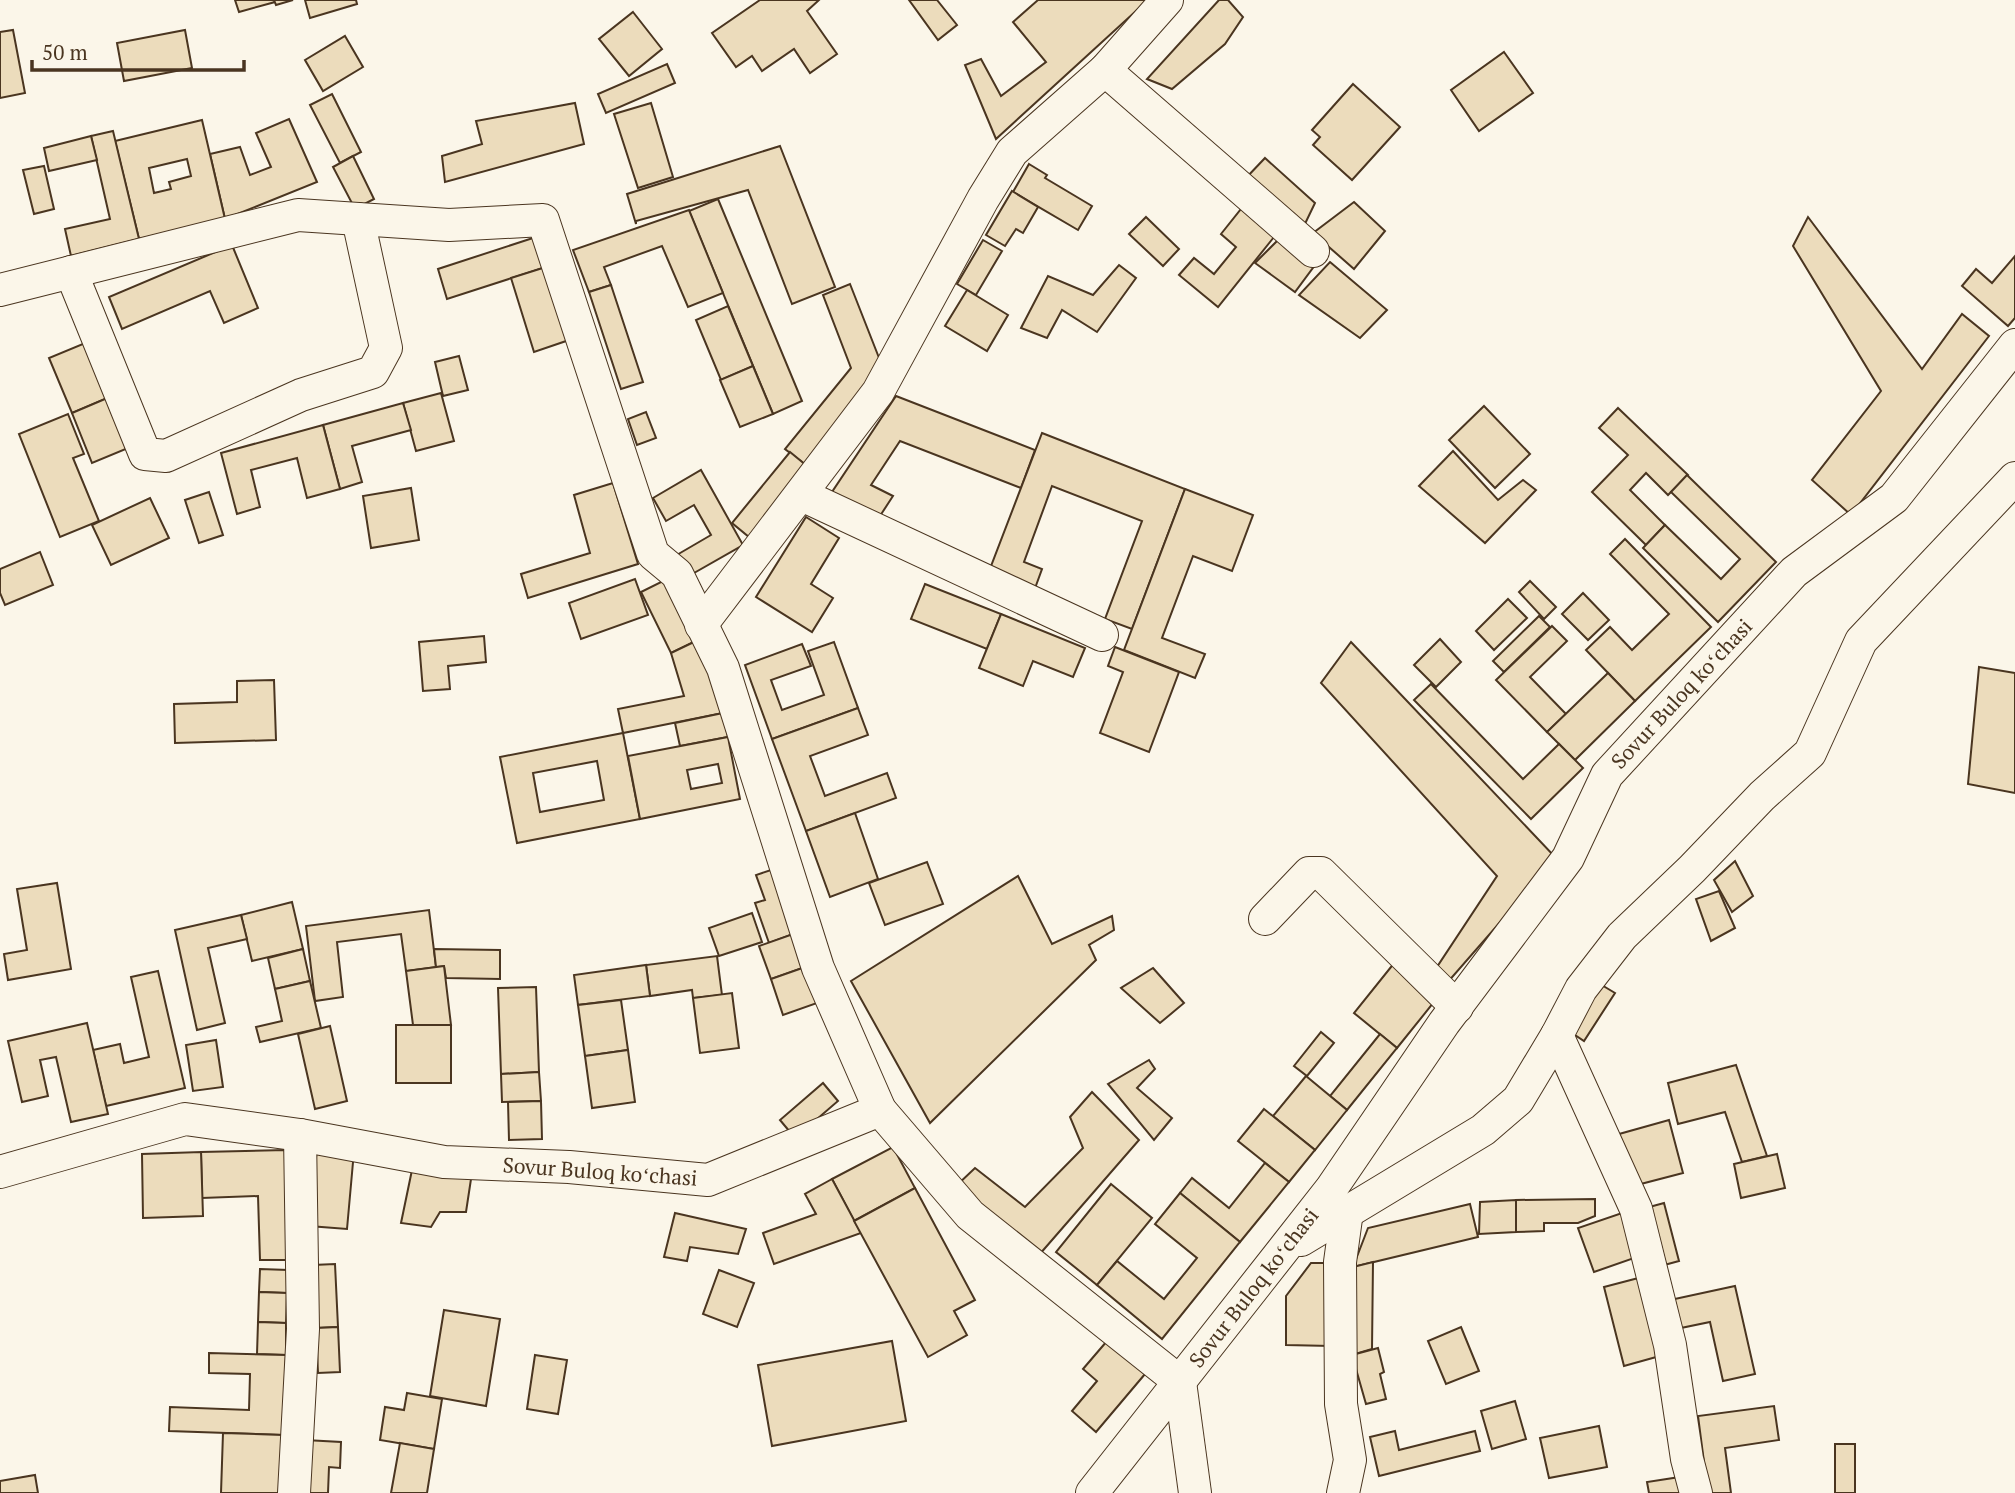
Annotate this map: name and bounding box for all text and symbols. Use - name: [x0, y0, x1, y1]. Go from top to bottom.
- scale bar: [32, 28, 243, 72]
- text: 50 m: [42, 38, 88, 66]
- street label: Sovur Buloq koʻchasi: [1604, 612, 1758, 774]
- street label: Sovur Buloq koʻchasi: [502, 1150, 698, 1192]
- street label: Sovur Buloq koʻchasi: [1182, 1202, 1324, 1373]

